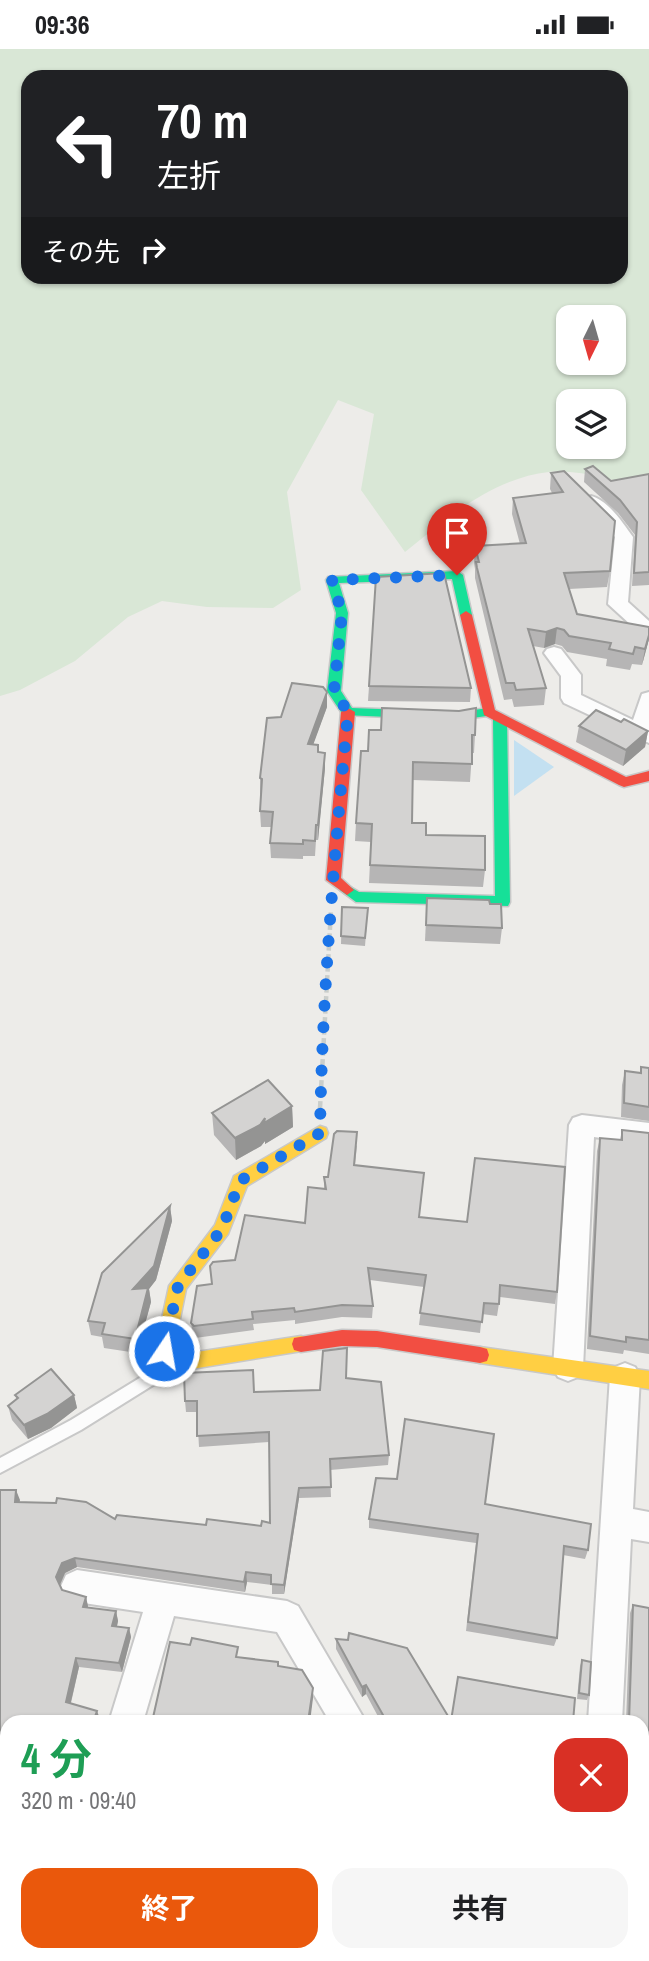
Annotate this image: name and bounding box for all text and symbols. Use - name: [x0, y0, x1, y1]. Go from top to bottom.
- text: 09:36: [35, 7, 90, 42]
- text: 70 m: [157, 87, 249, 153]
- icon: left: [42, 98, 133, 189]
- text: 左折: [157, 154, 221, 197]
- icon: right: [134, 231, 172, 269]
- text: その先: [42, 234, 120, 269]
- north arrow: [556, 305, 626, 375]
- map controls: [556, 305, 626, 459]
- button: layers: [556, 389, 626, 459]
- pin: [427, 503, 487, 575]
- icon: arrive: [438, 514, 476, 552]
- position arrow: [127, 1314, 201, 1388]
- text: 4 分: [21, 1731, 92, 1787]
- button: close: [554, 1738, 628, 1812]
- text: 320 m · 09:40: [21, 1785, 136, 1816]
- button: 終了: [21, 1868, 318, 1948]
- button: 共有: [332, 1868, 628, 1948]

